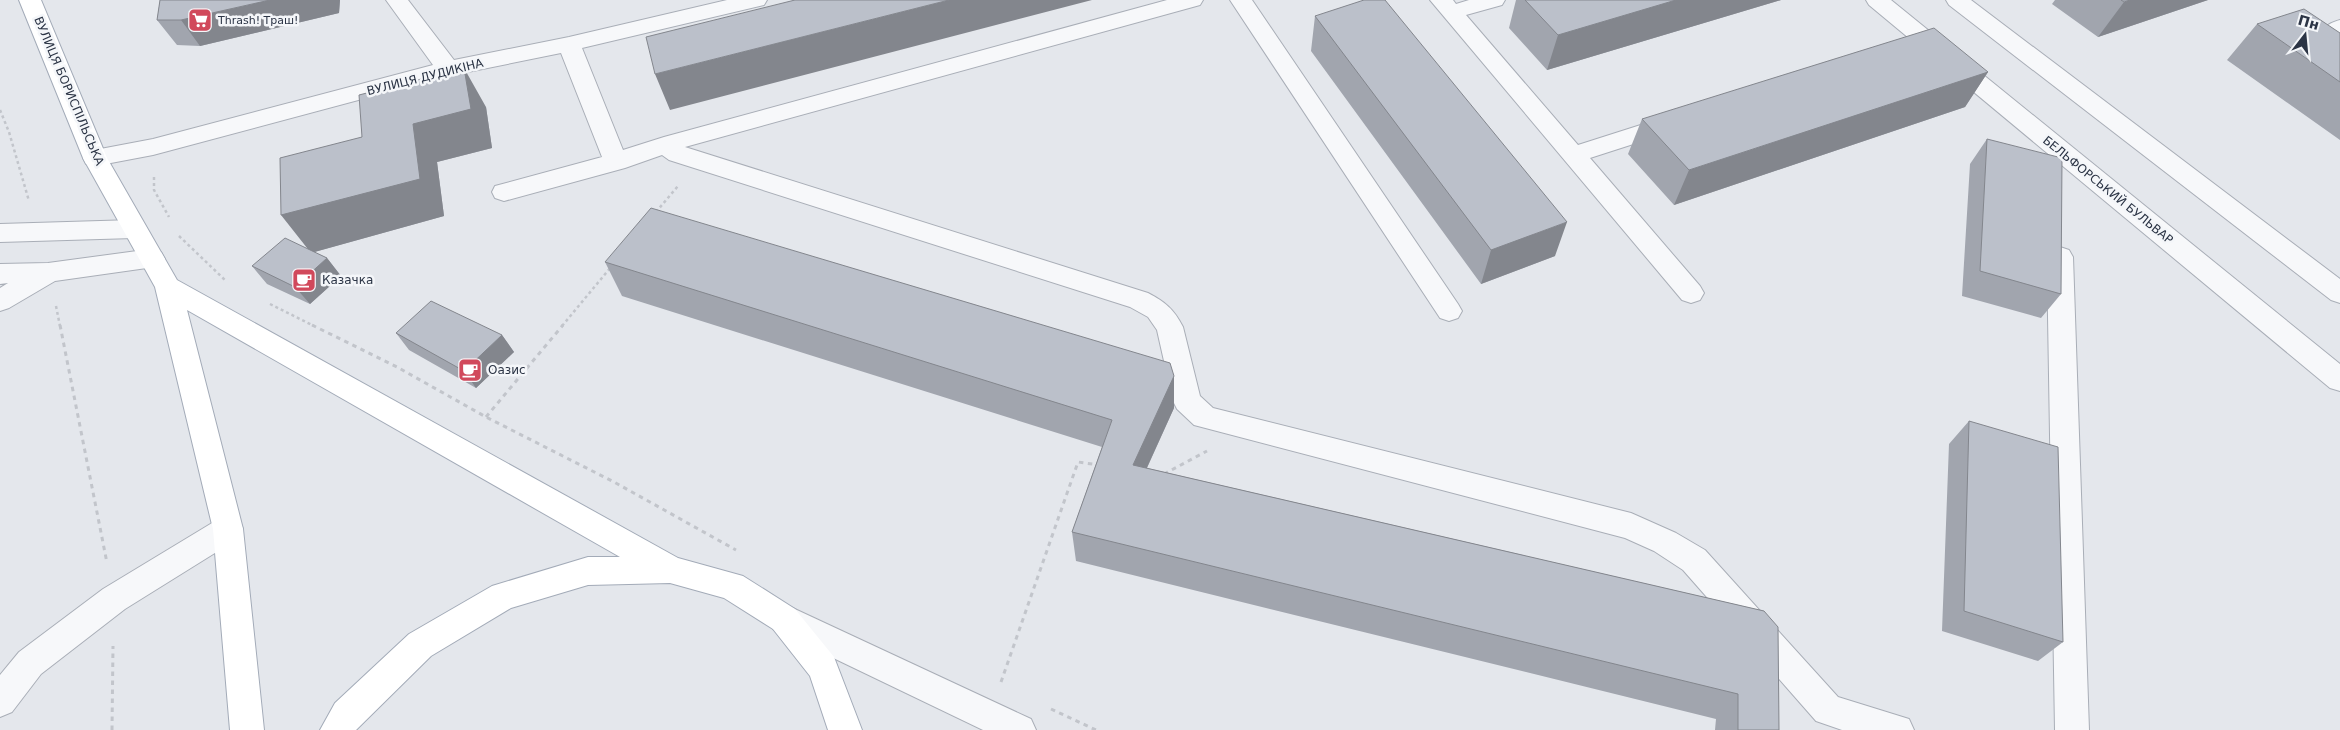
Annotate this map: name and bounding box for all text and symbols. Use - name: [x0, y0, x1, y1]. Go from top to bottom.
- supermarket icon: Thrash! Траш!: [187, 7, 213, 33]
- north arrow: [2280, 10, 2330, 60]
- text: Пн: [2296, 12, 2321, 33]
- street label: ВУЛИЦЯ БОРИСПІЛЬСЬКА: [31, 14, 107, 168]
- place label: Thrash! Траш!: [217, 14, 298, 27]
- street label: ВУЛИЦЯ ДУДИКІНА: [365, 56, 485, 98]
- street label: БЕЛЬФОРСЬКИЙ БУЛЬВАР: [2040, 132, 2177, 247]
- cafe icon: Казачка: [291, 267, 317, 293]
- place label: Казачка: [322, 273, 373, 287]
- cafe icon: Оазис: [457, 357, 483, 383]
- place label: Оазис: [488, 363, 526, 377]

